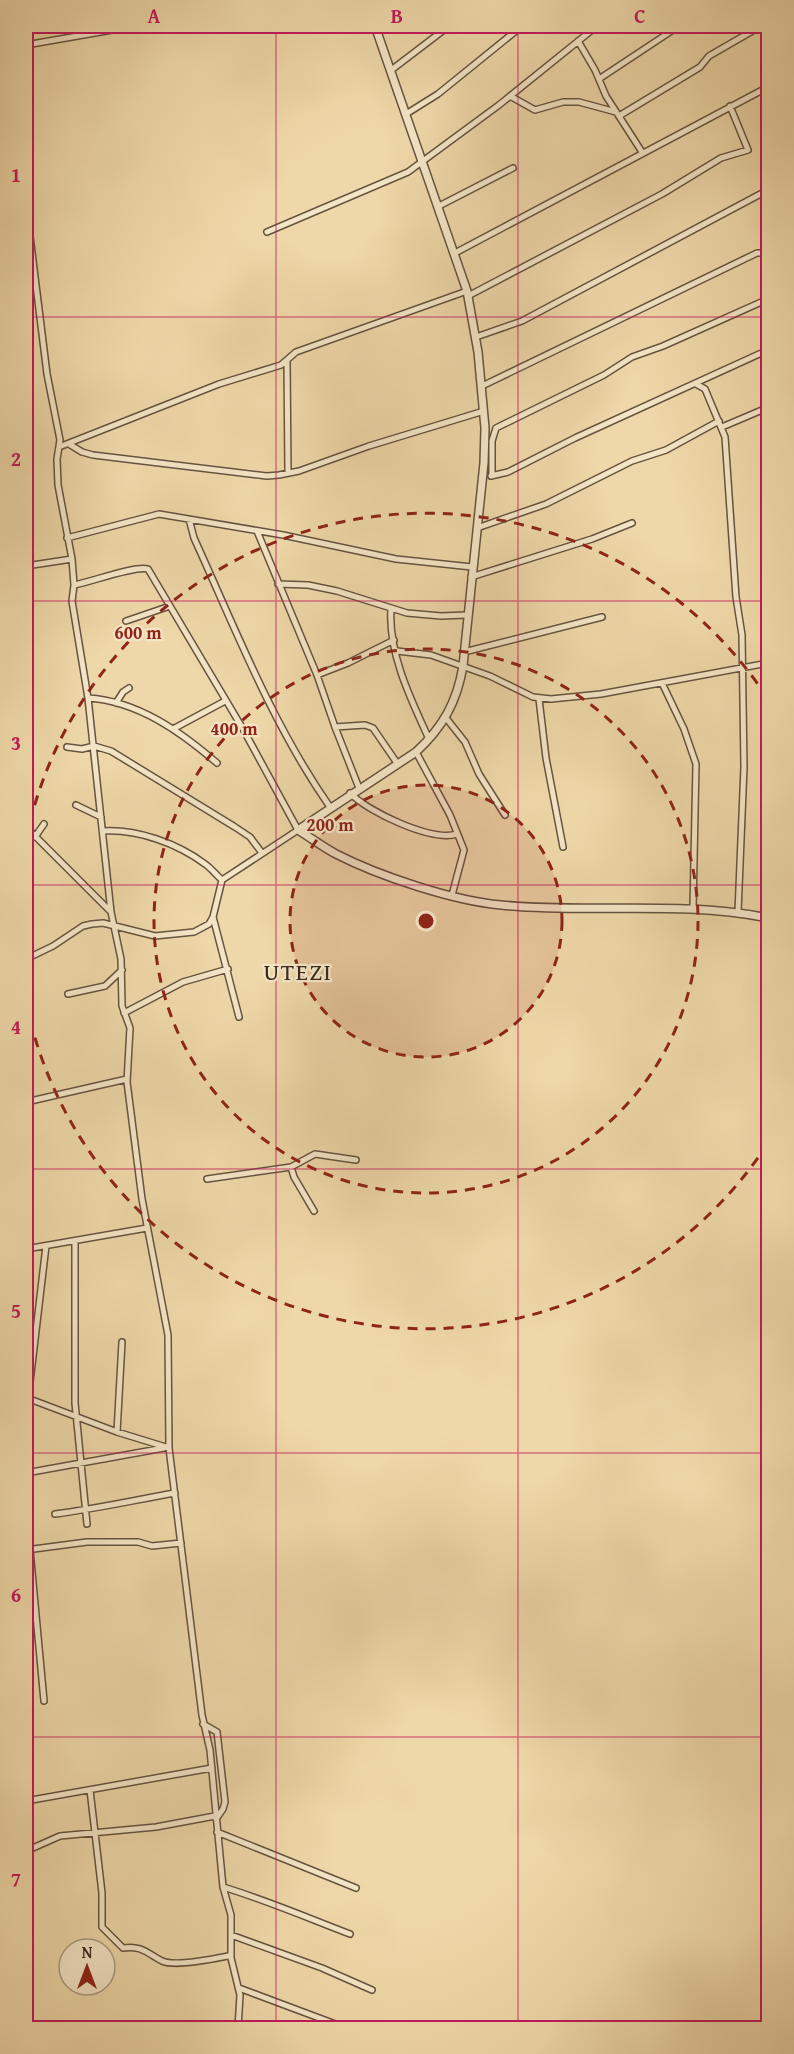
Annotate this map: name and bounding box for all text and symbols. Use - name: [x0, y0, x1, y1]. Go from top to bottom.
- text: A: [148, 1, 161, 30]
- text: B: [391, 1, 403, 30]
- text: C: [634, 1, 646, 30]
- text: 1: [11, 160, 21, 189]
- text: 2: [11, 444, 21, 473]
- text: 600 m: [114, 619, 162, 646]
- text: 400 m: [210, 715, 258, 742]
- text: 3: [11, 728, 21, 757]
- text: 200 m: [306, 811, 354, 838]
- centre of rings: [416, 911, 436, 931]
- district label: UTEZI: [263, 954, 333, 989]
- text: 4: [11, 1012, 21, 1041]
- text: 5: [11, 1296, 21, 1325]
- text: 6: [11, 1580, 21, 1609]
- text: 7: [11, 1864, 21, 1893]
- north arrow: [57, 1937, 117, 1997]
- text: N: [82, 1940, 93, 1964]

